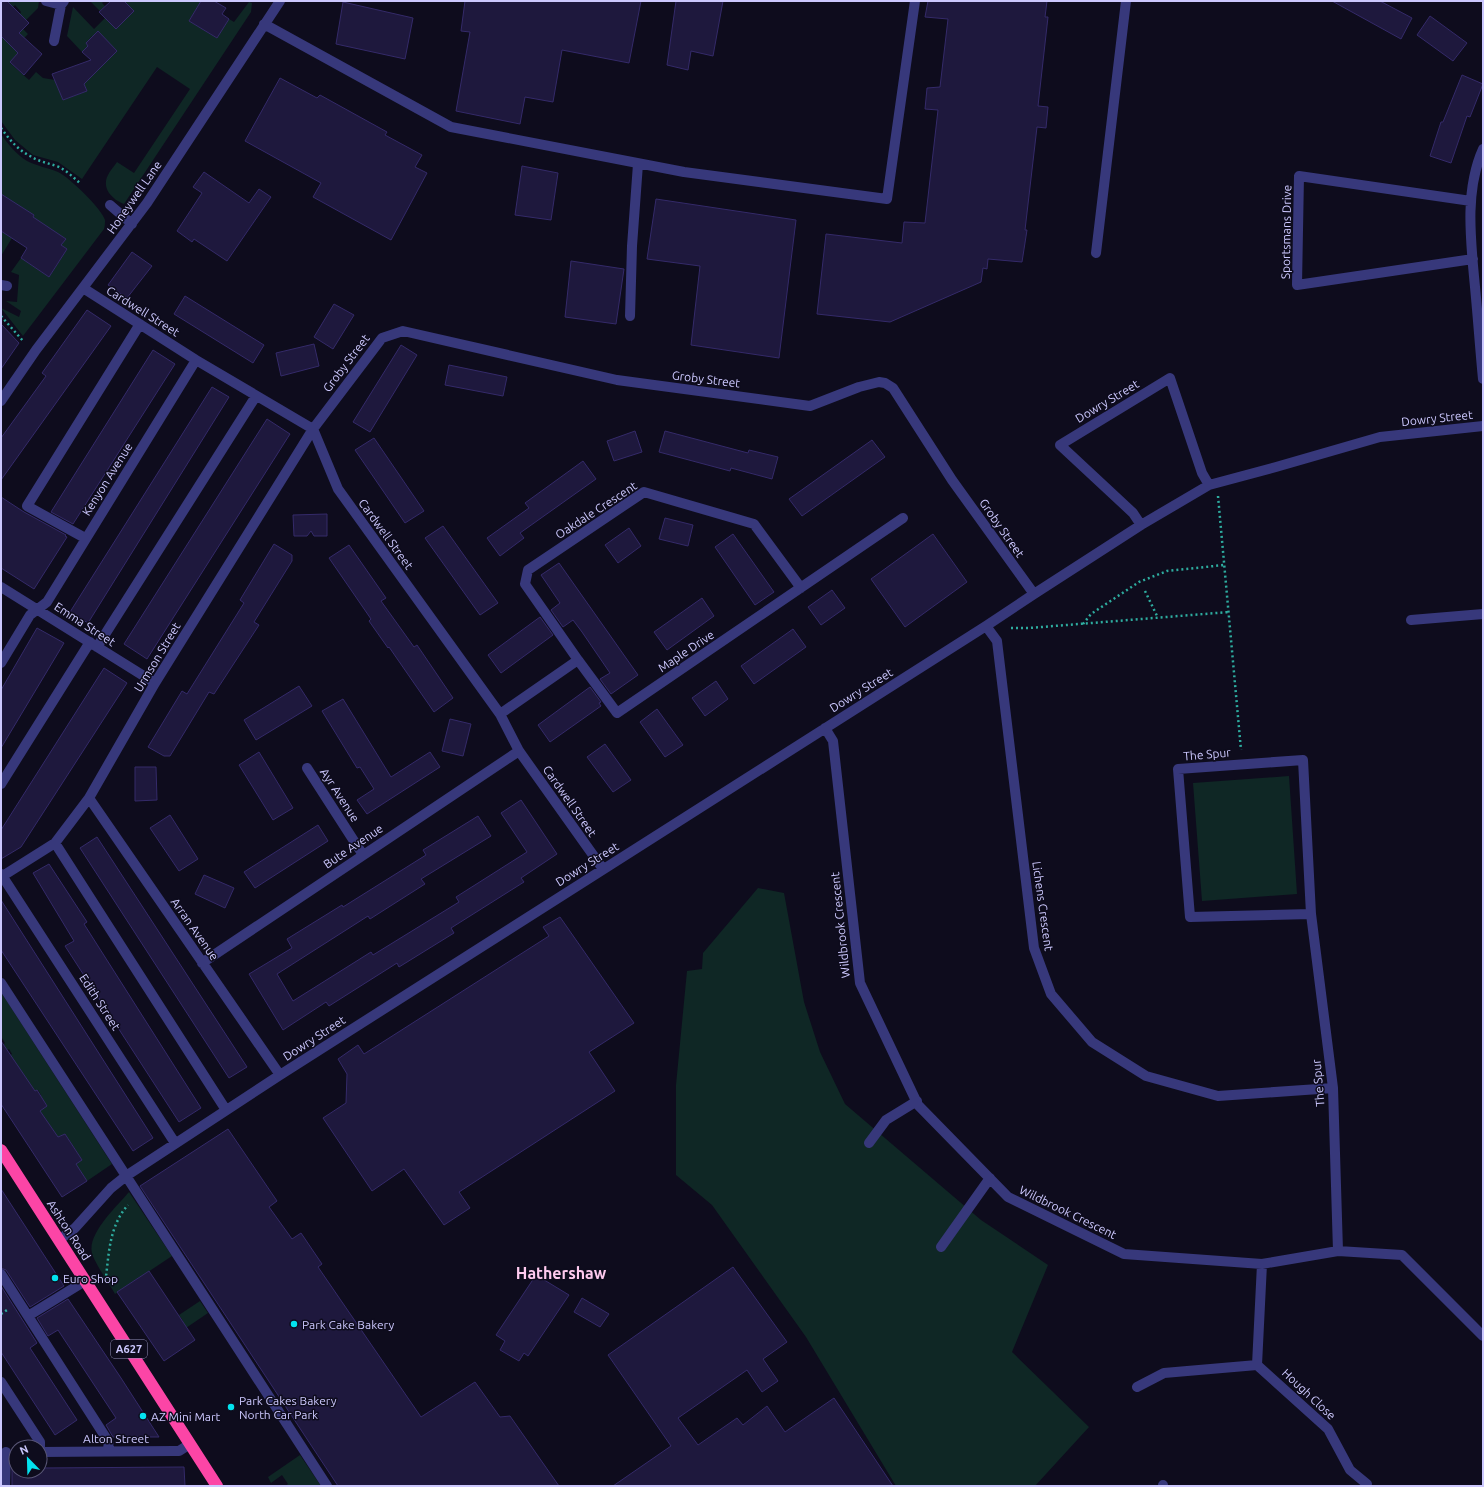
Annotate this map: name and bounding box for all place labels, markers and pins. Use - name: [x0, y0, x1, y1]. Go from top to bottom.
- place label: Euro Shop: [63, 1272, 118, 1285]
- marker: Euro Shop: [50, 1273, 60, 1283]
- place label: Park Cake Bakery: [302, 1318, 394, 1331]
- marker: Park Cake Bakery: [289, 1319, 299, 1329]
- place label: Park Cakes Bakery North Car Park: [239, 1394, 337, 1421]
- marker: Park Cakes Bakery North Car Park: [226, 1402, 236, 1412]
- place label: AZ Mini Mart: [151, 1410, 221, 1423]
- marker: AZ Mini Mart: [138, 1411, 148, 1421]

